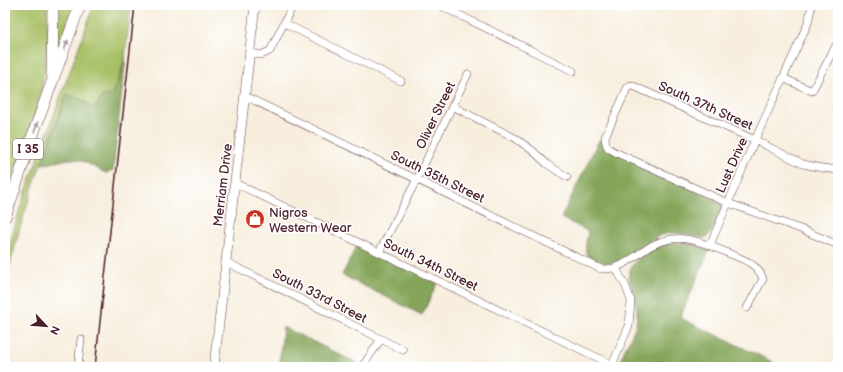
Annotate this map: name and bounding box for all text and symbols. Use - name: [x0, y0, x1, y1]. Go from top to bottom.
- one-way arrow: [63, 38, 69, 50]
- street label: South 37th Street: [656, 78, 755, 134]
- street label: Oliver Street: [413, 79, 459, 152]
- one-way arrow: [33, 120, 39, 132]
- street label: Lust Drive: [713, 135, 751, 196]
- road number: I 35: [13, 139, 43, 159]
- street label: Merriam Drive: [210, 142, 236, 228]
- street label: South 35th Street: [388, 147, 487, 207]
- place label: Nigros Western Wear: [269, 205, 352, 236]
- shop icon: Nigros Western Wear: [244, 208, 266, 230]
- street label: South 34th Street: [381, 235, 480, 295]
- street label: South 33rd Street: [270, 265, 369, 327]
- north arrow: [26, 306, 66, 346]
- text: N: [47, 324, 62, 337]

